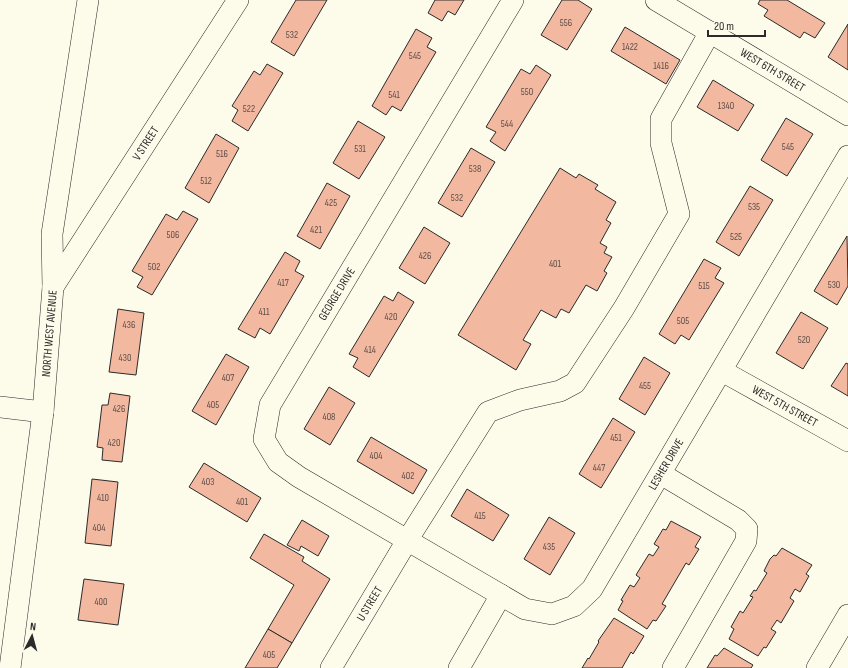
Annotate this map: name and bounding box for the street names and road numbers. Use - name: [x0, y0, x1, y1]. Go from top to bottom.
- street label: WEST 6TH STREET: [738, 45, 808, 95]
- street label: V STREET: [129, 123, 162, 163]
- street label: GEORGE DRIVE: [315, 265, 359, 323]
- street label: NORTH WEST AVENUE: [38, 289, 60, 377]
- street label: WEST 5TH STREET: [750, 382, 820, 430]
- street label: LESHER DRIVE: [645, 436, 687, 493]
- street label: U STREET: [353, 583, 386, 624]

